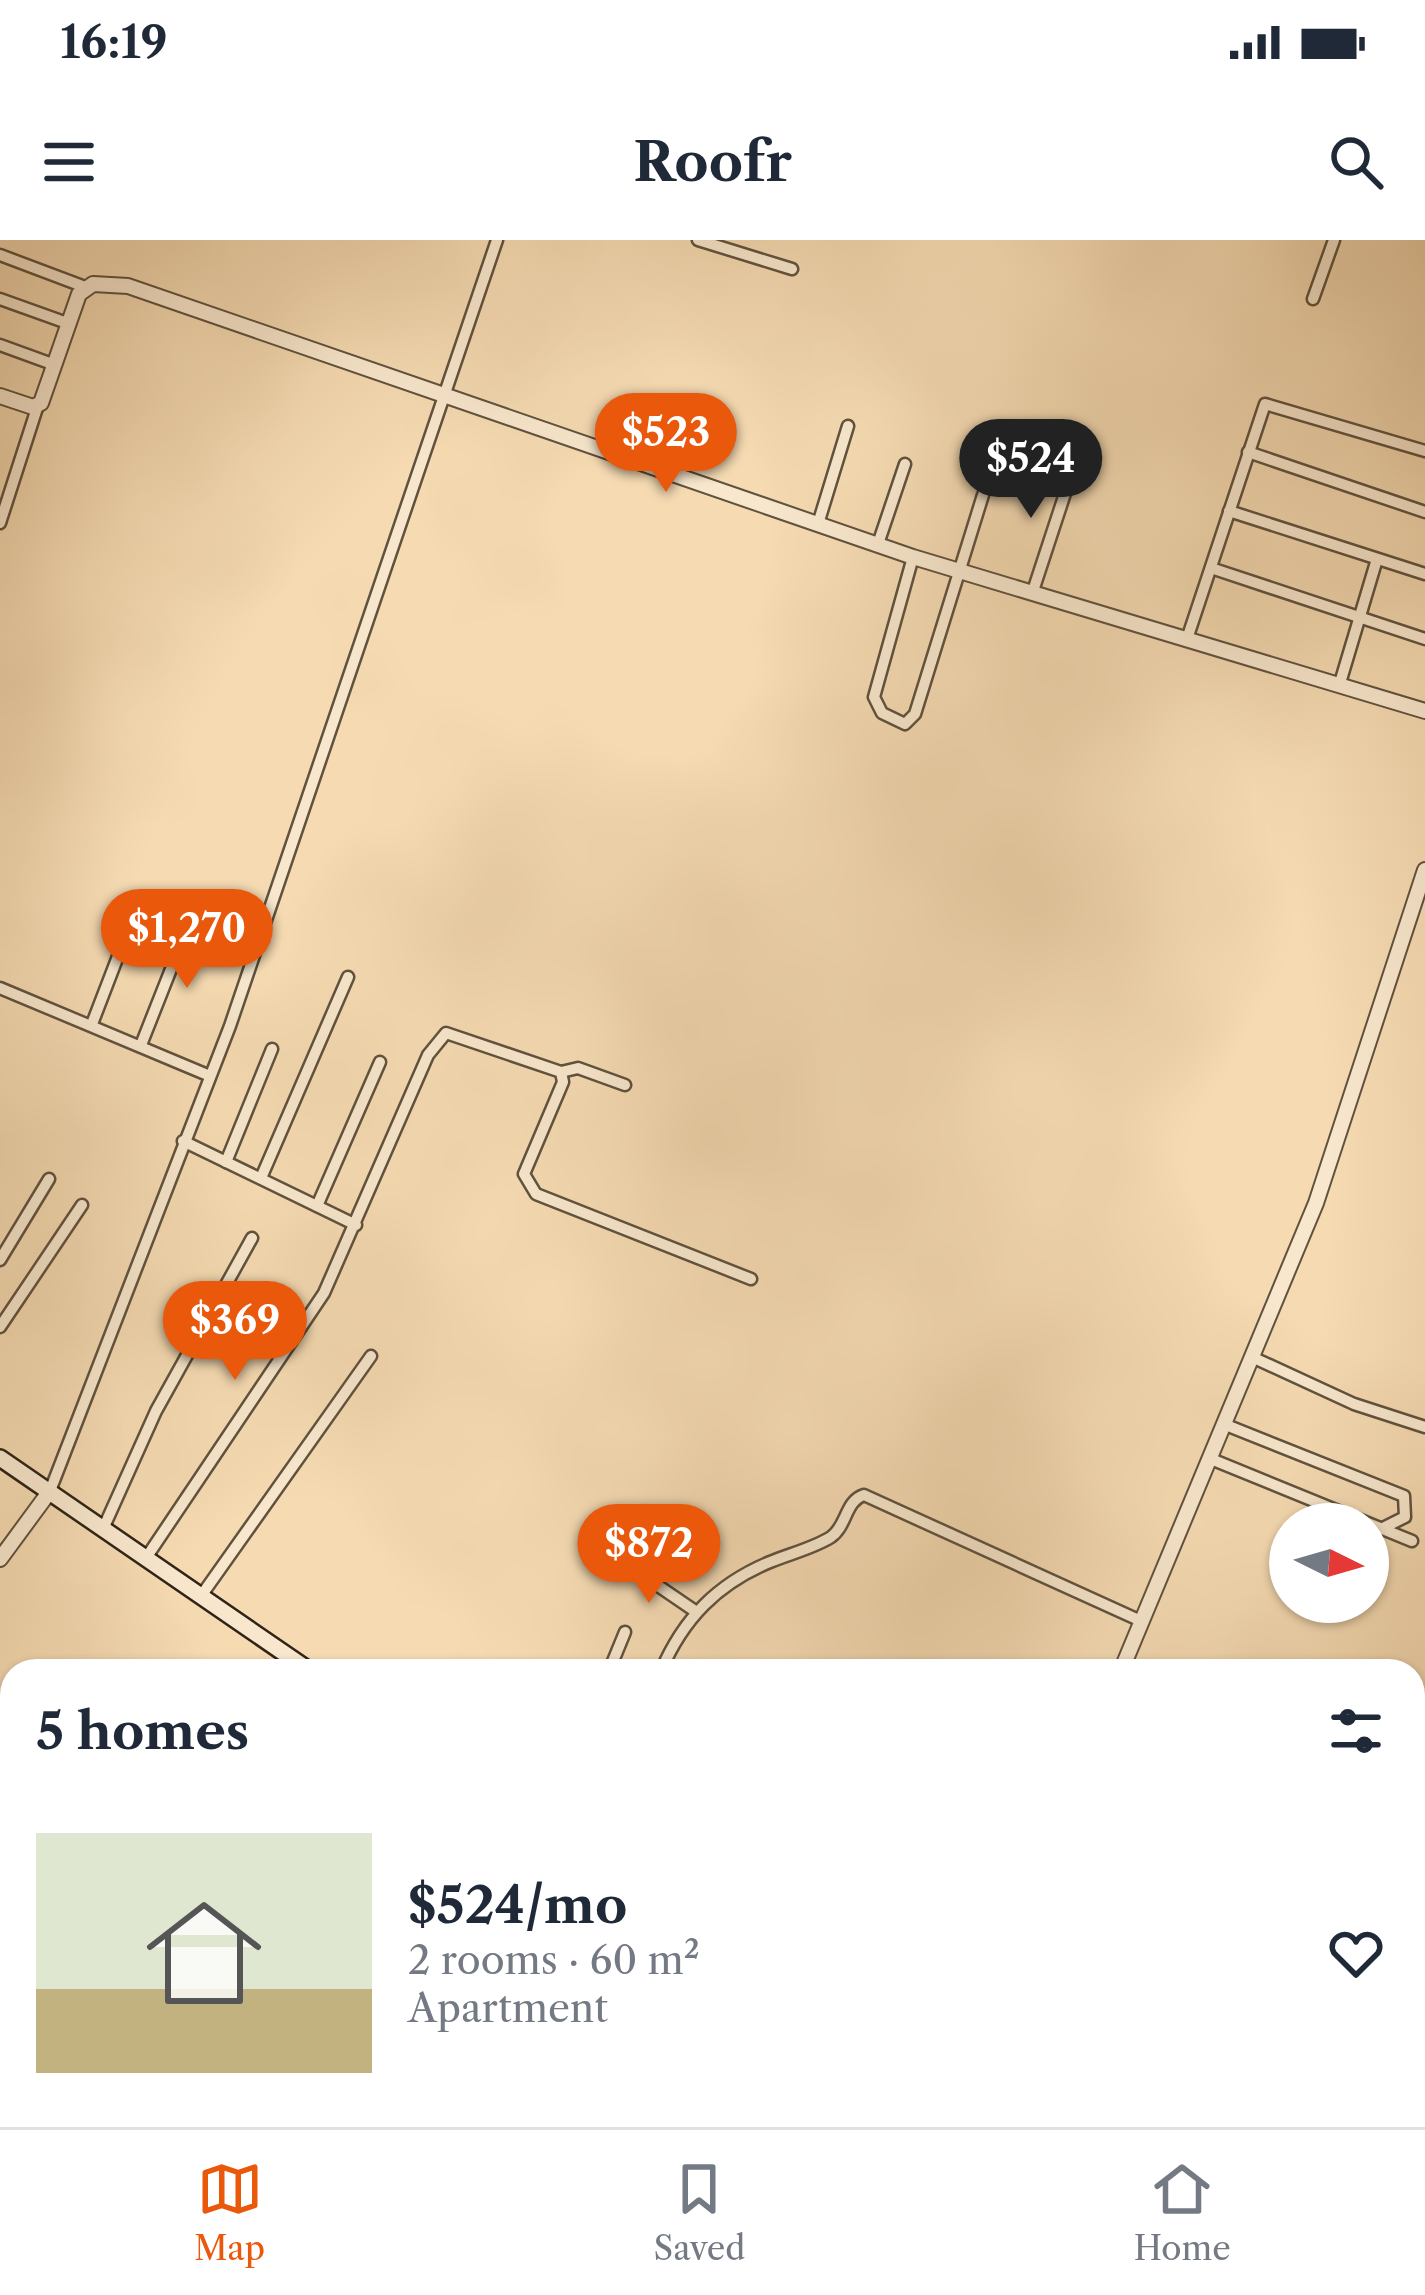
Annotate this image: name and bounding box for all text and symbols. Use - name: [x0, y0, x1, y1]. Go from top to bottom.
- text: 16:19: [60, 14, 168, 70]
- icon: menu: [36, 129, 102, 195]
- text: Roofr: [633, 129, 792, 195]
- icon: search: [1323, 129, 1389, 195]
- pin: $523: [595, 393, 737, 495]
- text: $523: [622, 408, 710, 456]
- pin: $524: [960, 419, 1102, 521]
- text: $524: [986, 434, 1076, 482]
- pin: $1,270: [89, 889, 285, 991]
- text: $1,270: [128, 904, 246, 952]
- pin: $369: [164, 1281, 306, 1383]
- text: $369: [190, 1296, 280, 1344]
- north arrow: [1269, 1503, 1389, 1623]
- map controls: [1269, 1503, 1389, 1623]
- pin: $872: [578, 1504, 720, 1606]
- text: $872: [604, 1519, 694, 1567]
- icon: filters: [1323, 1698, 1389, 1764]
- text: 5 homes: [36, 1700, 249, 1762]
- text: $524/mo: [408, 1874, 627, 1936]
- icon: home: [132, 1881, 276, 2025]
- icon: heart: [1323, 1920, 1389, 1986]
- text: 2 rooms · 60 m²: [408, 1936, 700, 1984]
- text: Apartment: [408, 1984, 608, 2032]
- tab: Map: [194, 2156, 265, 2269]
- tab: Saved: [654, 2156, 745, 2269]
- tab: Home: [1134, 2156, 1231, 2269]

